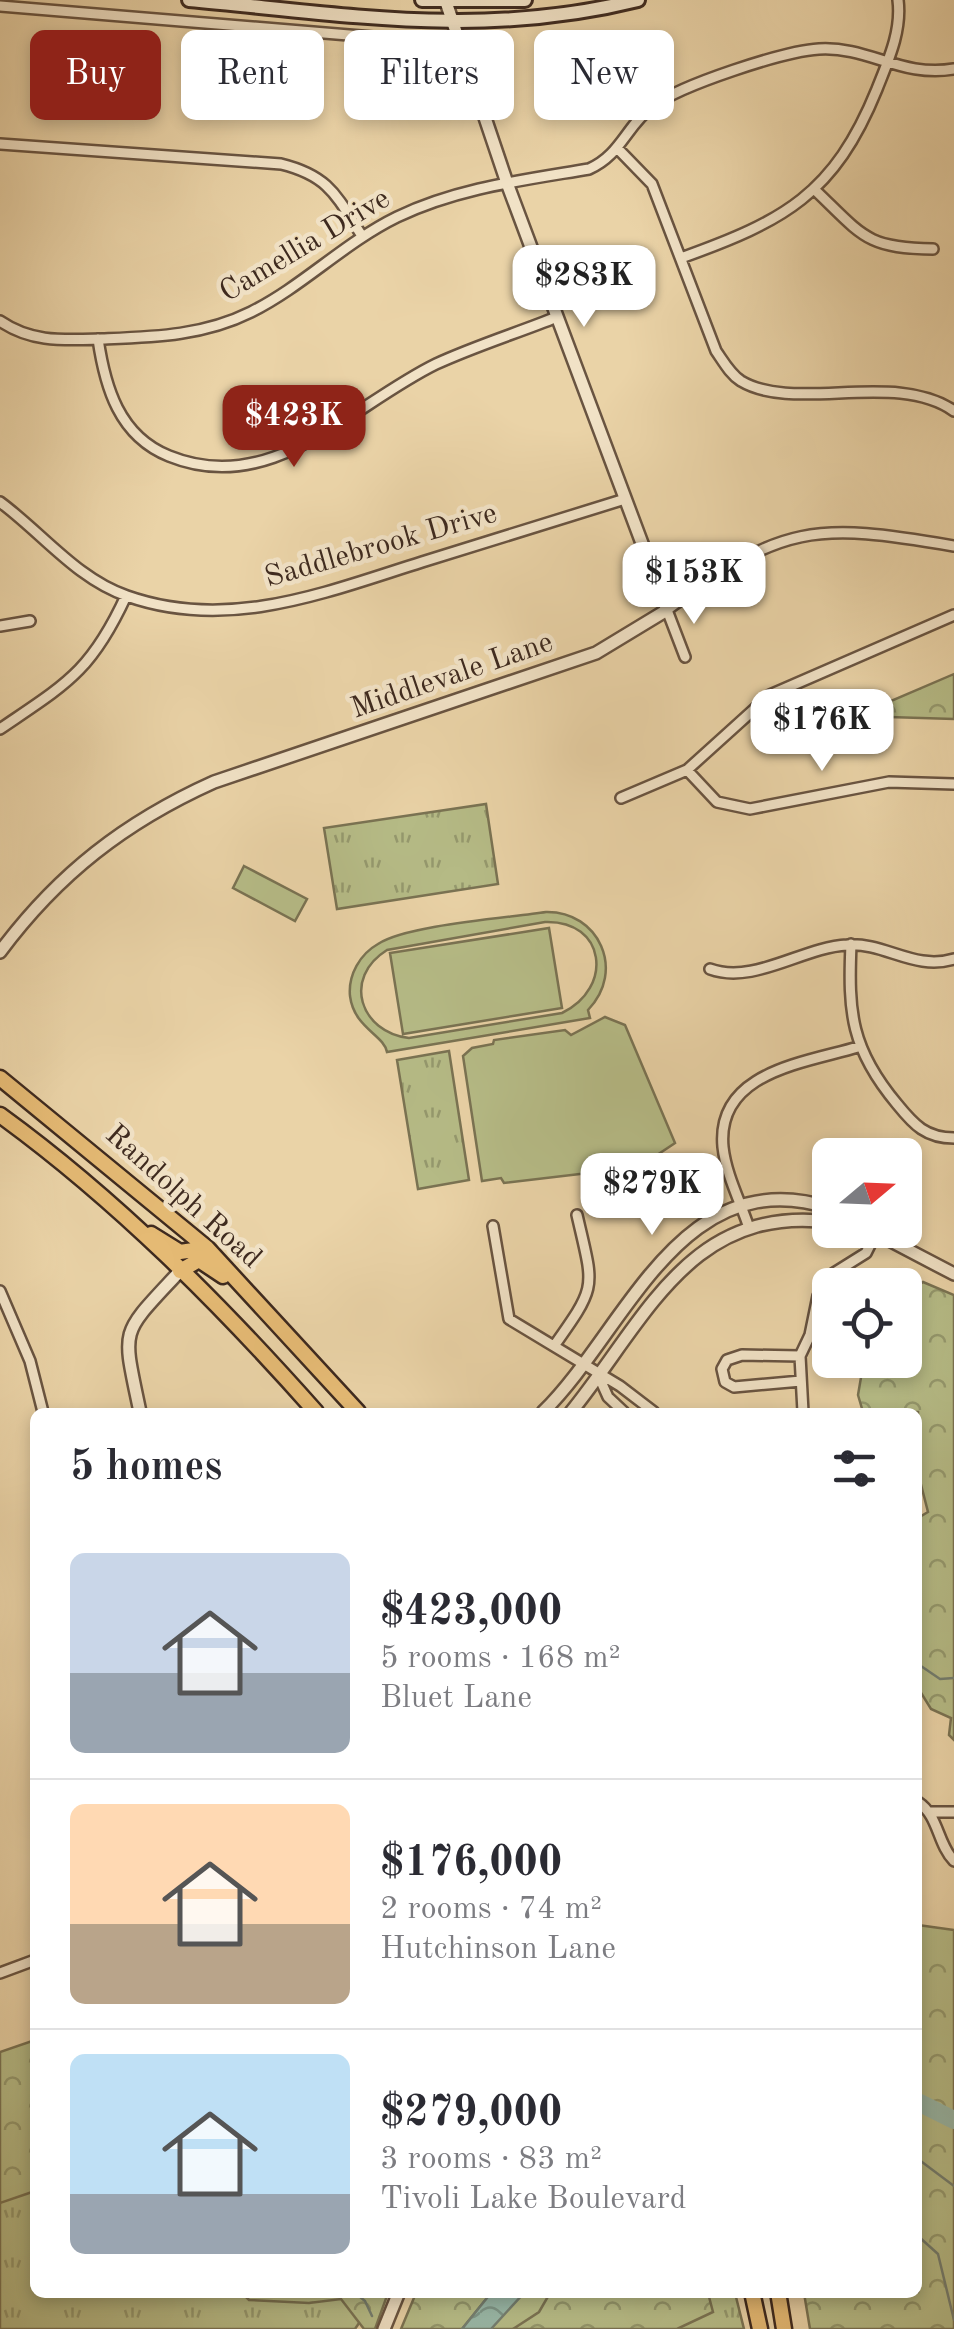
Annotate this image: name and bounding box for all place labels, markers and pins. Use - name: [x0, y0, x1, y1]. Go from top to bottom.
- pin: $283K: [514, 245, 654, 330]
- pin: $423K: [224, 385, 364, 470]
- pin: $153K: [624, 542, 764, 627]
- pin: $176K: [752, 689, 892, 774]
- pin: $279K: [582, 1153, 722, 1238]

